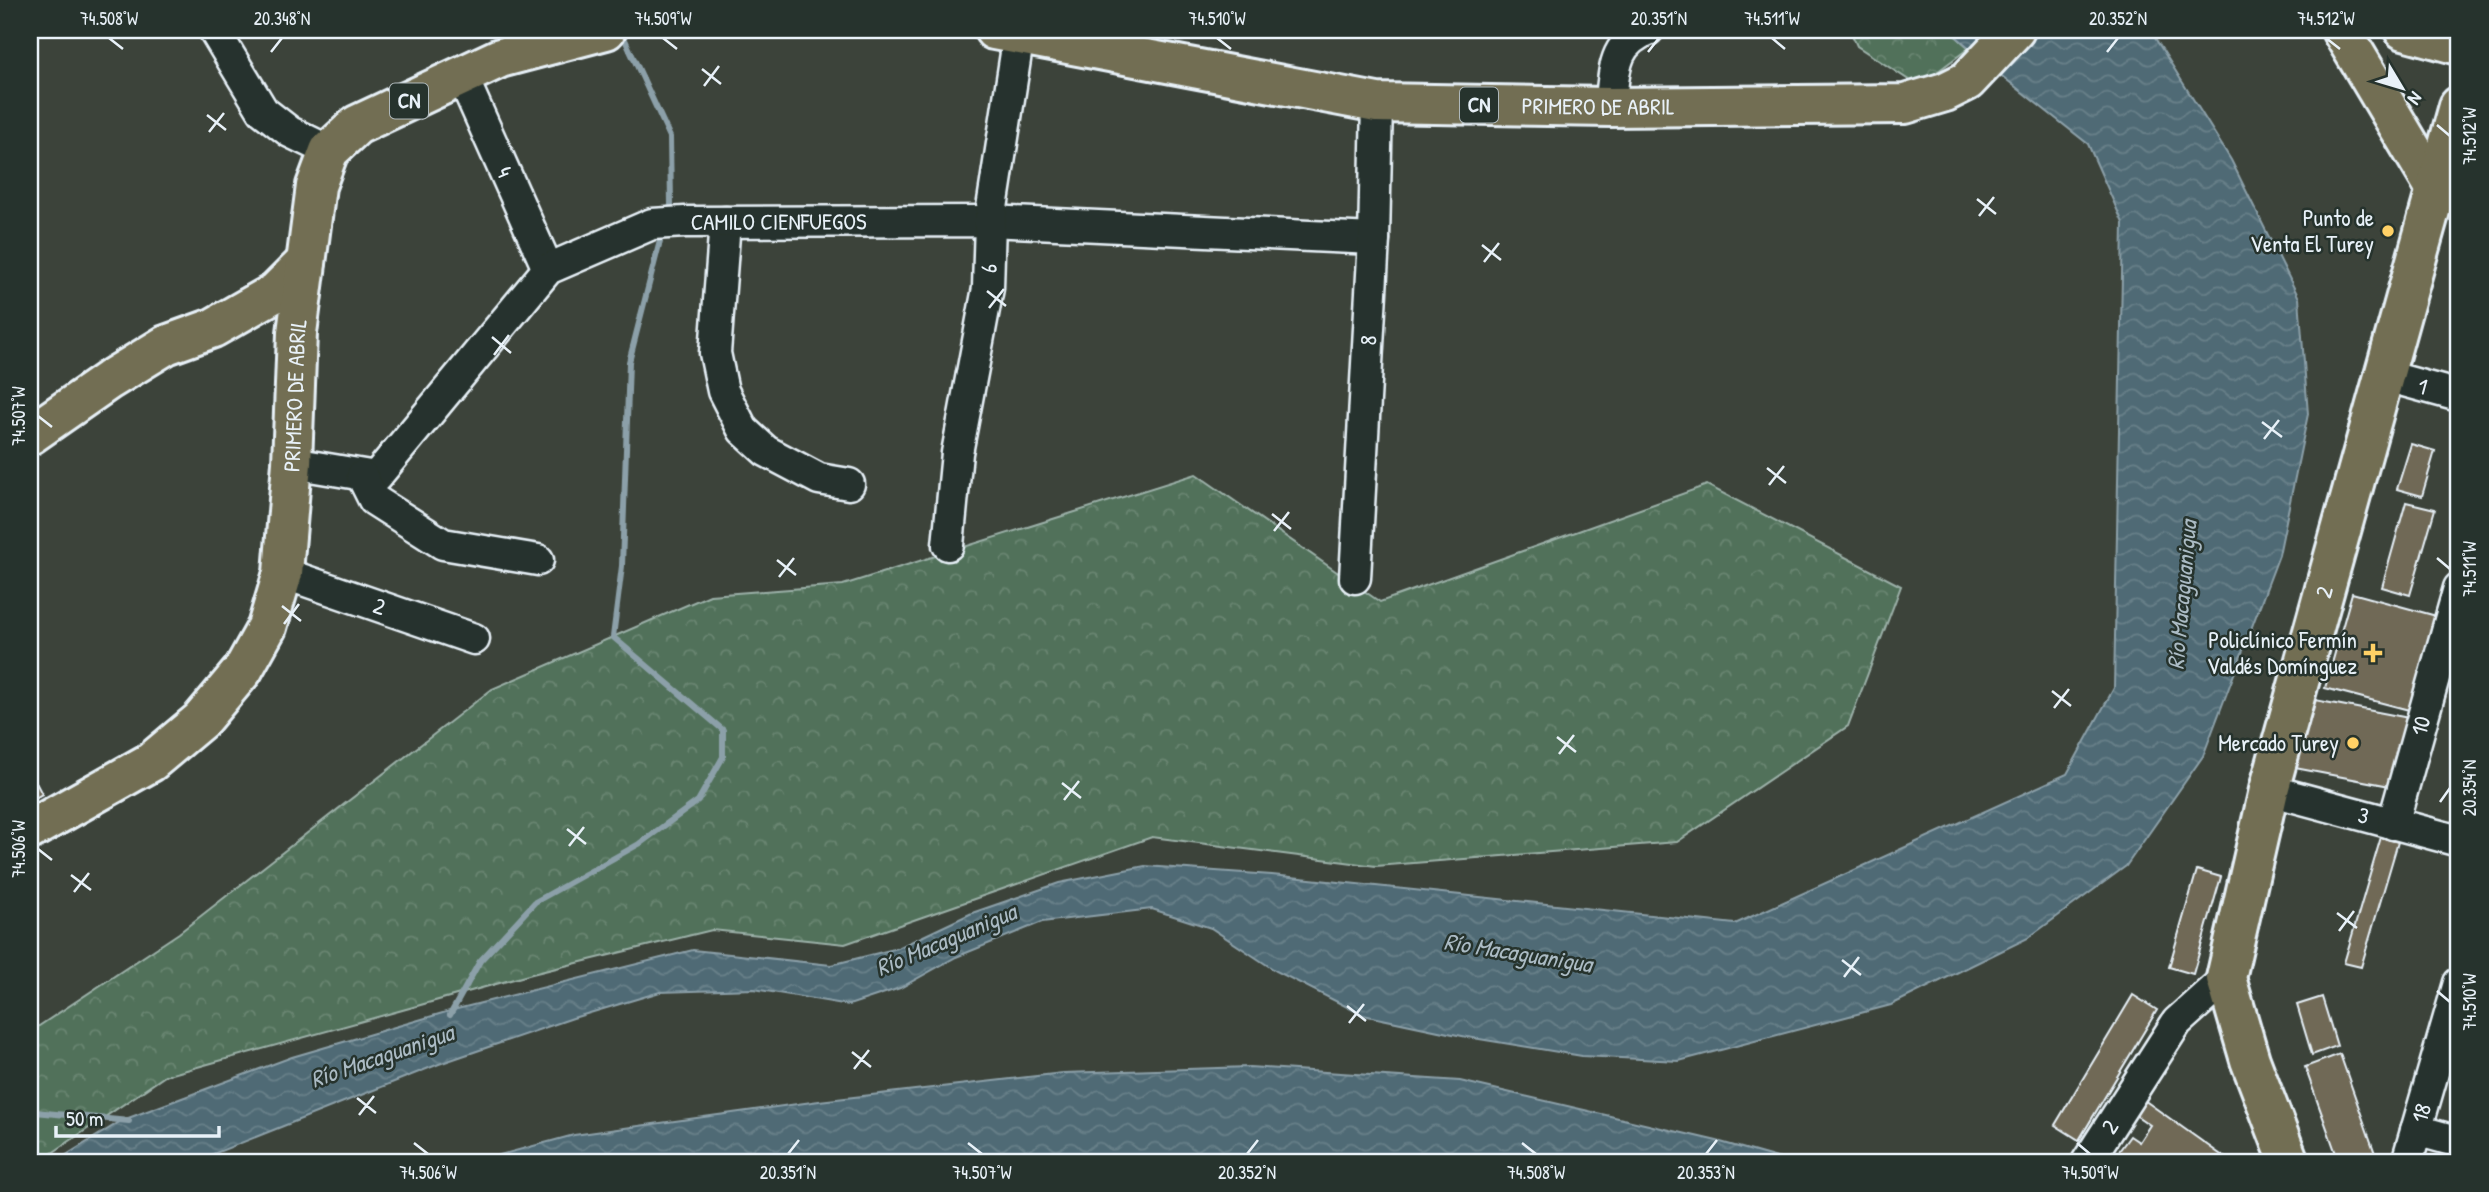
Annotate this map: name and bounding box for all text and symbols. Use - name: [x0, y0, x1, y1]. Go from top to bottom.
- text: 74.508°W: [80, 6, 138, 31]
- text: 20.348°N: [254, 6, 310, 31]
- text: 74.509°W: [634, 6, 692, 31]
- text: 74.510°W: [1189, 6, 1246, 31]
- text: 20.351°N: [1631, 6, 1687, 31]
- text: 74.511°W: [1744, 6, 1800, 31]
- text: 20.352°N: [2089, 6, 2147, 31]
- text: 74.512°W: [2297, 6, 2355, 31]
- north arrow: [2366, 52, 2436, 122]
- road number: CN: [390, 84, 428, 119]
- text: N: [2402, 86, 2429, 110]
- road number: CN: [1460, 88, 1498, 122]
- street label: PRIMERO DE ABRIL: [1521, 89, 1675, 122]
- text: 74.512°W: [2457, 107, 2482, 165]
- street label: 4: [489, 161, 521, 182]
- place label: Punto de Venta El Turey: [2250, 202, 2374, 259]
- street label: CAMILO CIENFUEGOS: [691, 205, 867, 237]
- marker: Punto de Venta El Turey: [2380, 223, 2396, 239]
- street label: 6: [972, 263, 1004, 273]
- street label: PRIMERO DE ABRIL: [275, 317, 314, 473]
- street label: 8: [1352, 334, 1384, 346]
- street label: 1: [2415, 370, 2431, 402]
- text: 74.507°W: [6, 386, 31, 446]
- water label: Río Macaguanigua: [2159, 516, 2205, 671]
- text: 74.511°W: [2457, 541, 2482, 597]
- street label: 2: [2307, 582, 2340, 601]
- street label: 2: [369, 589, 390, 622]
- place label: Policlínico Fermín Valdés Domínguez: [2207, 624, 2357, 681]
- marker: Policlínico Fermín Valdés Domínguez: [2363, 643, 2383, 663]
- street label: 10: [2403, 712, 2437, 739]
- place label: Mercado Turey: [2218, 727, 2339, 758]
- marker: Mercado Turey: [2345, 735, 2361, 751]
- text: 20.354°N: [2457, 760, 2482, 816]
- street label: 3: [2355, 799, 2373, 831]
- text: 74.506°W: [6, 820, 31, 878]
- water label: Río Macaguanigua: [871, 894, 1023, 984]
- water label: Río Macaguanigua: [1442, 925, 1597, 981]
- text: 74.510°W: [2457, 974, 2482, 1031]
- water label: Río Macaguanigua: [306, 1015, 460, 1095]
- scale bar: [56, 1094, 219, 1138]
- street label: 18: [2403, 1100, 2438, 1126]
- text: 50 m: [66, 1104, 103, 1133]
- street label: 2: [2093, 1113, 2125, 1139]
- text: 74.506°W: [399, 1160, 457, 1185]
- text: 20.351°N: [760, 1160, 816, 1185]
- text: 74.507°W: [952, 1160, 1012, 1185]
- text: 20.352°N: [1218, 1160, 1276, 1185]
- text: 74.508°W: [1507, 1160, 1565, 1185]
- text: 20.353°N: [1677, 1160, 1735, 1185]
- text: 74.509°W: [2061, 1160, 2119, 1185]

